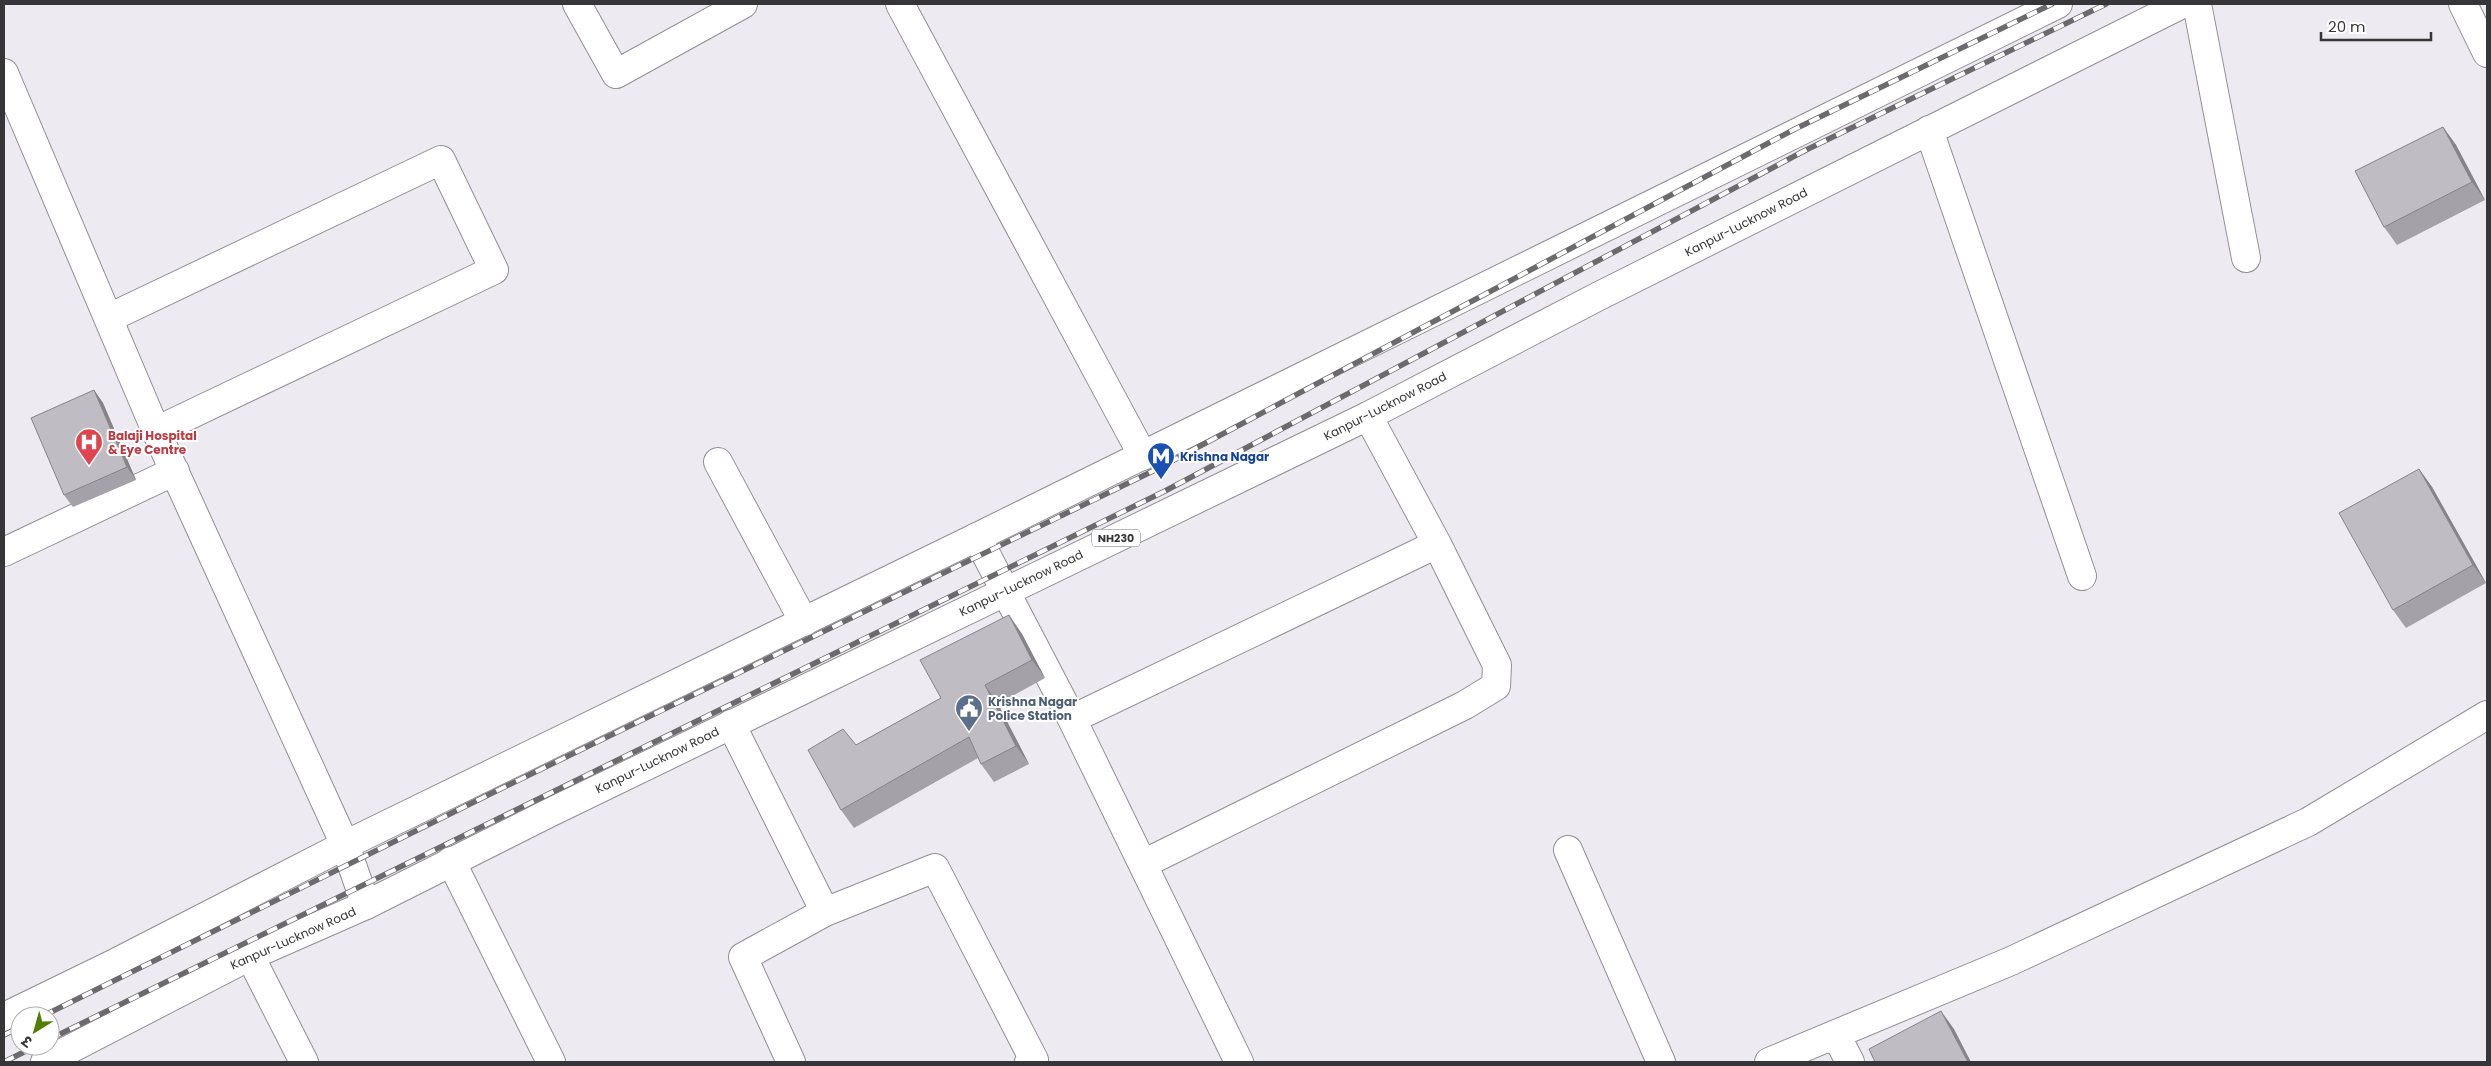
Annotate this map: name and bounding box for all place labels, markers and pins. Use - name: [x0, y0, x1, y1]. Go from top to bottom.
- hospital icon: Balaji Hospital & Eye Centre: [74, 427, 104, 466]
- place label: Balaji Hospital & Eye Centre: [108, 427, 197, 458]
- metro station icon: Krishna Nagar: [1146, 441, 1176, 480]
- place label: Krishna Nagar: [1180, 448, 1269, 465]
- public building icon: Krishna Nagar Police Station: [954, 693, 984, 732]
- place label: Krishna Nagar Police Station: [988, 693, 1077, 724]

